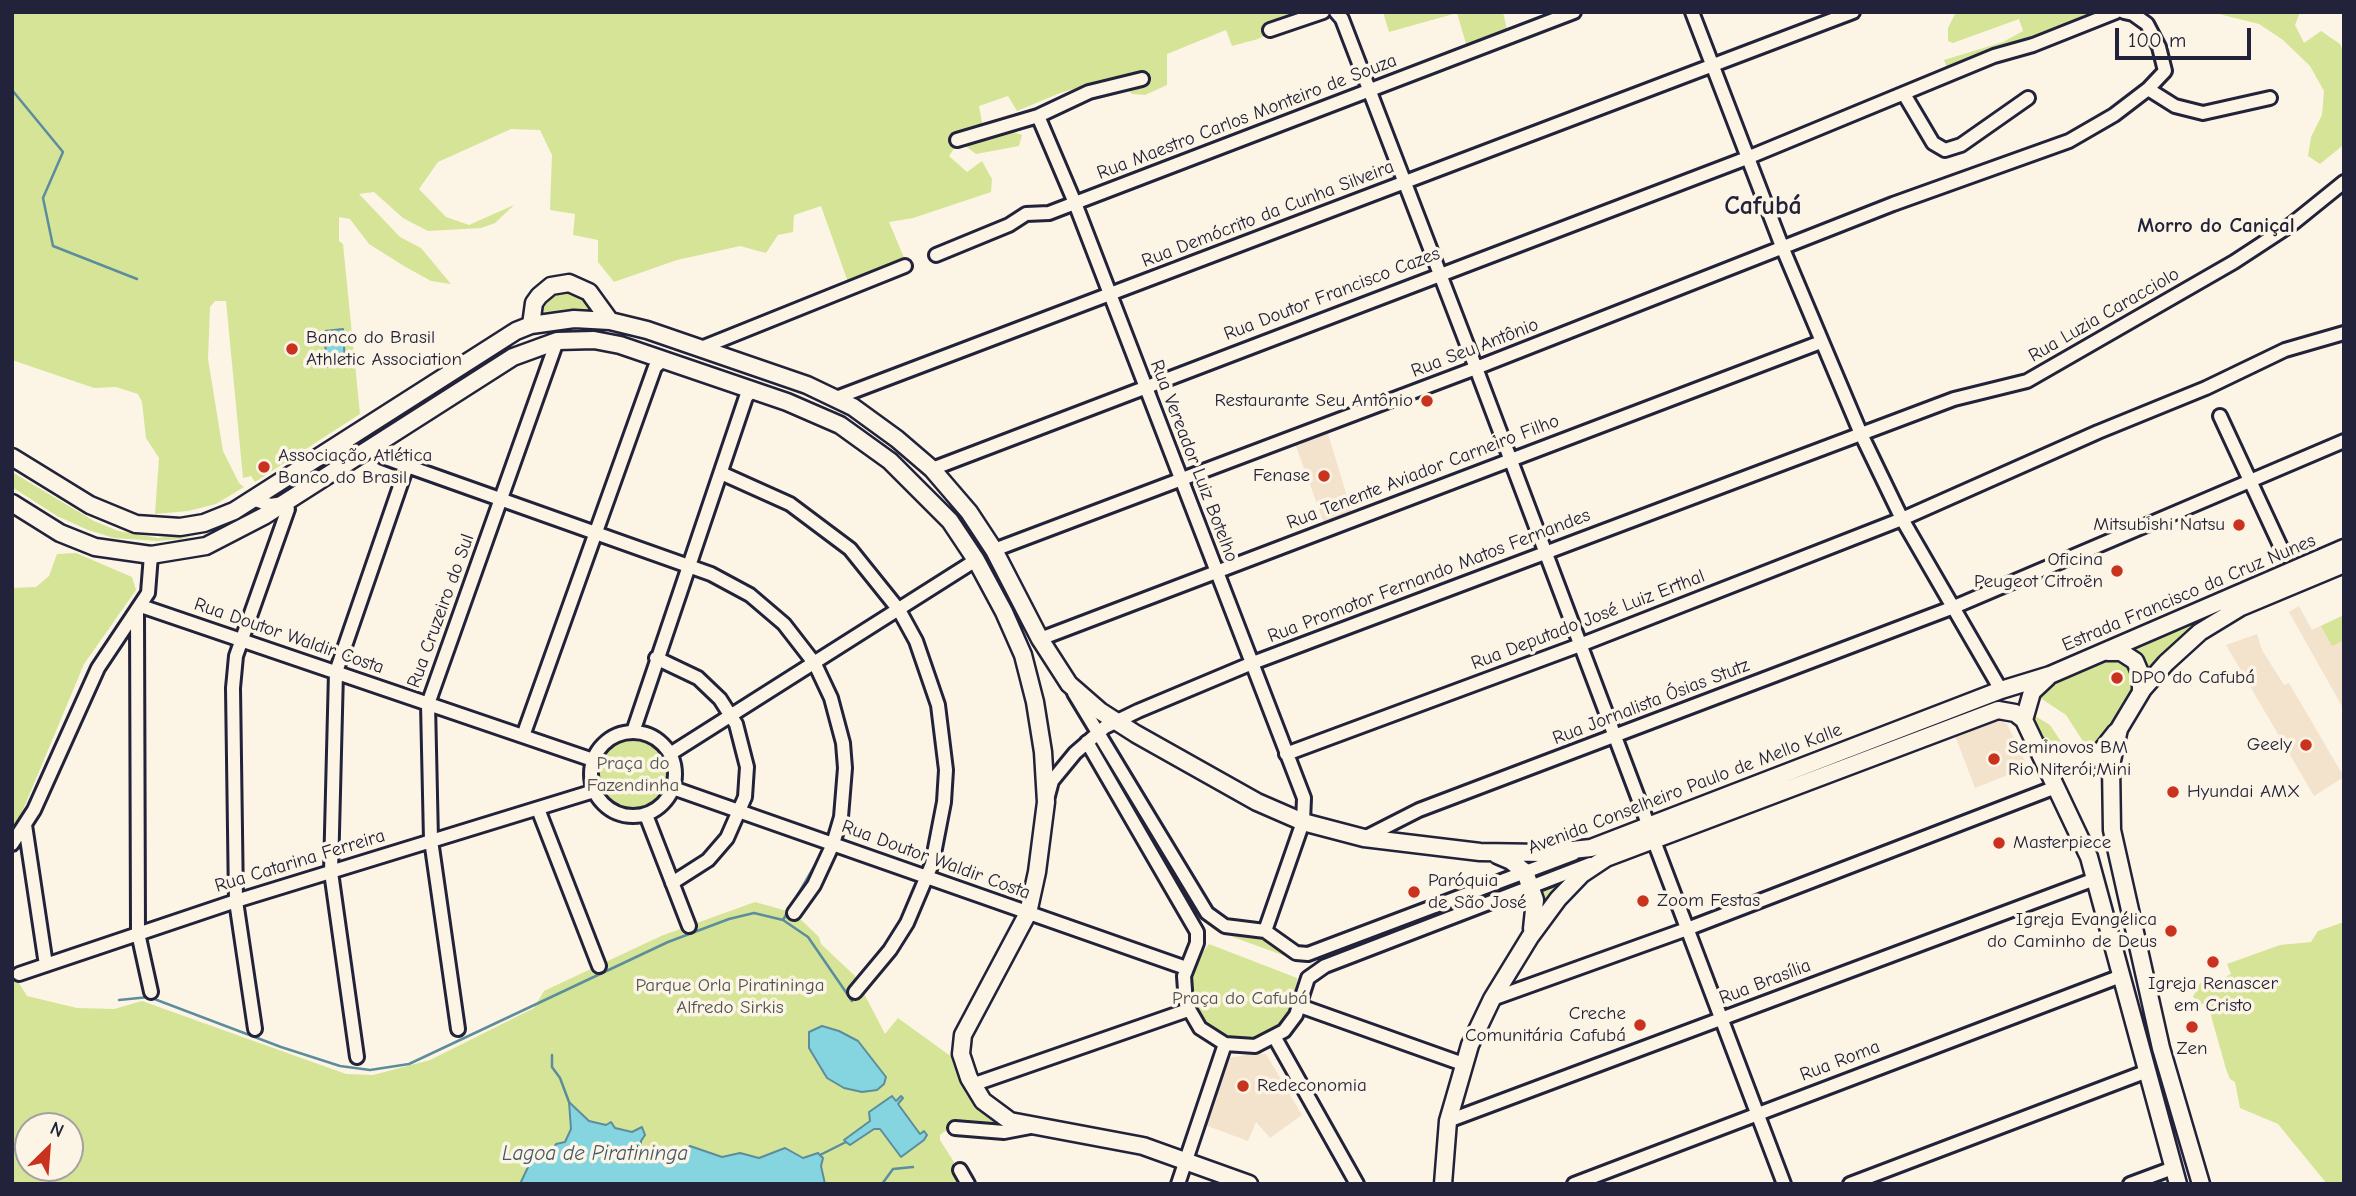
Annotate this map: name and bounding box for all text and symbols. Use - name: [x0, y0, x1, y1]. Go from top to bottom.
- scale bar: [2118, 14, 2254, 58]
- text: 100 m: [2128, 28, 2186, 52]
- street label: Rua Maestro Carlos Monteiro de Souza: [1094, 49, 1400, 185]
- street label: Rua Demócrito da Cunha Silveira: [1139, 155, 1397, 273]
- district label: Cafubá: [1724, 191, 1802, 223]
- district label: Morro do Caniçal: [2137, 213, 2295, 239]
- street label: Rua Doutor Francisco Cazes: [1221, 242, 1443, 346]
- street label: Rua Luzia Caracciolo: [2025, 263, 2183, 367]
- street label: Rua Seu Antônio: [1408, 313, 1542, 383]
- place label: Banco do Brasil Athletic Association: [306, 327, 462, 371]
- marker: Banco do Brasil Athletic Association: [284, 341, 300, 357]
- street label: Rua Vereador Luiz Botelho: [1145, 357, 1243, 565]
- place label: Restaurante Seu Antônio: [1214, 390, 1413, 412]
- marker: Restaurante Seu Antônio: [1419, 393, 1435, 409]
- street label: Rua Tenente Aviador Carneiro Filho: [1283, 409, 1563, 535]
- place label: Associação Atlética Banco do Brasil: [278, 445, 432, 489]
- marker: Associação Atlética Banco do Brasil: [256, 459, 272, 475]
- place label: Fenase: [1253, 465, 1310, 487]
- marker: Fenase: [1316, 468, 1332, 484]
- street label: Rua Promotor Fernando Matos Fernandes: [1264, 504, 1594, 648]
- place label: Mitsubishi Natsu: [2093, 514, 2225, 536]
- marker: Mitsubishi Natsu: [2231, 517, 2247, 533]
- street label: Estrada Francisco da Cruz Nunes: [2059, 529, 2319, 657]
- street label: Rua Cruzeiro do Sul: [403, 531, 479, 691]
- place label: Oficina Peugeot Citroën: [1974, 549, 2103, 593]
- marker: Oficina Peugeot Citroën: [2109, 563, 2125, 579]
- street label: Rua Deputado José Luiz Erthal: [1468, 565, 1708, 675]
- street label: Rua Doutor Waldir Costa: [191, 593, 387, 679]
- street label: Rua Jornalista Ósias Stutz: [1549, 654, 1753, 750]
- place label: DPO do Cafubá: [2131, 667, 2255, 689]
- marker: DPO do Cafubá: [2109, 670, 2125, 686]
- street label: Avenida Conselheiro Paulo de Mello Kalle: [1525, 718, 1845, 860]
- place label: Geely: [2247, 734, 2292, 756]
- place label: Seminovos BM Rio Niterói;Mini: [2008, 737, 2131, 781]
- marker: Geely: [2298, 737, 2314, 753]
- marker: Seminovos BM Rio Niterói;Mini: [1986, 751, 2002, 767]
- park label: Praça do Fazendinha: [587, 753, 679, 797]
- place label: Hyundai AMX: [2187, 781, 2300, 803]
- marker: Hyundai AMX: [2165, 784, 2181, 800]
- street label: Rua Doutor Waldir Costa: [838, 815, 1034, 905]
- street label: Rua Catarina Ferreira: [212, 824, 388, 898]
- place label: Masterpiece: [2013, 832, 2111, 854]
- marker: Masterpiece: [1991, 835, 2007, 851]
- place label: Paróquia de São José: [1428, 870, 1527, 914]
- marker: Paróquia de São José: [1406, 884, 1422, 900]
- place label: Zoom Festas: [1657, 890, 1760, 912]
- marker: Zoom Festas: [1635, 893, 1651, 909]
- place label: Igreja Evangélica do Caminho de Deus: [1987, 909, 2157, 953]
- marker: Igreja Evangélica do Caminho de Deus: [2163, 923, 2179, 939]
- street label: Rua Brasília: [1716, 954, 1814, 1010]
- marker: Igreja Renascer em Cristo: [2205, 954, 2221, 970]
- place label: Igreja Renascer em Cristo: [2148, 973, 2278, 1017]
- park label: Parque Orla Piratininga Alfredo Sirkis: [635, 975, 825, 1019]
- park label: Praça do Cafubá: [1172, 988, 1308, 1010]
- place label: Creche Comunitária Cafubá: [1465, 1003, 1626, 1047]
- marker: Creche Comunitária Cafubá: [1632, 1017, 1648, 1033]
- marker: Zen: [2184, 1019, 2200, 1035]
- street label: Rua Roma: [1797, 1035, 1883, 1087]
- place label: Zen: [2176, 1038, 2208, 1060]
- place label: Redeconomia: [1257, 1075, 1367, 1097]
- marker: Redeconomia: [1235, 1078, 1251, 1094]
- north arrow: [14, 1112, 84, 1182]
- text: N: [47, 1117, 67, 1142]
- water label: Lagoa de Piratininga: [502, 1141, 688, 1167]

